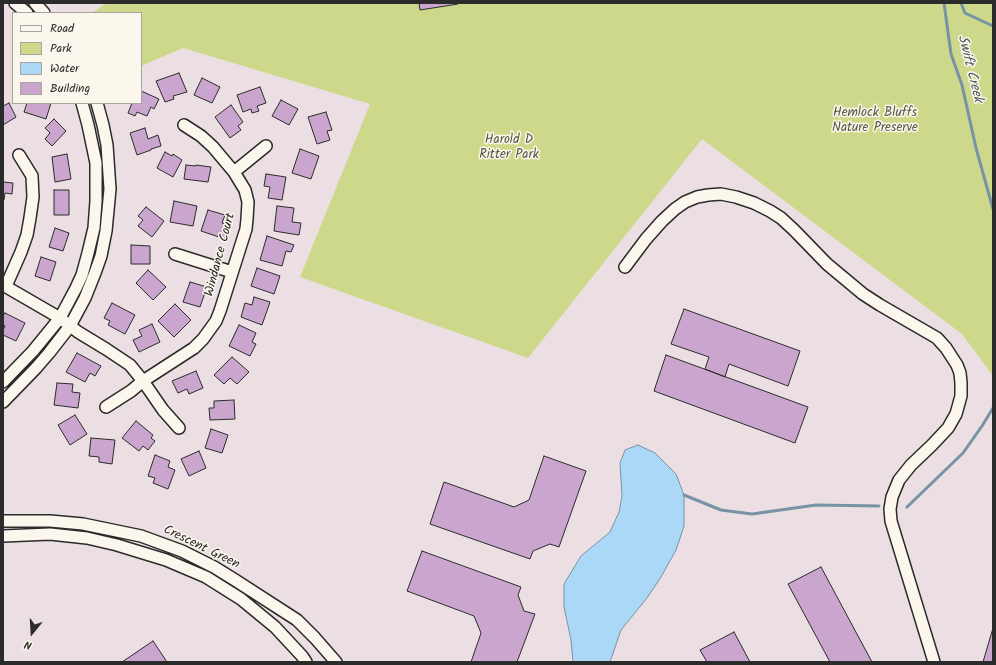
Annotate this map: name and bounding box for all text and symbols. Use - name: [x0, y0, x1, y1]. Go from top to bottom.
- legend: [12, 12, 142, 104]
- text: Road: [50, 19, 74, 38]
- water label: Swift Creek: [953, 34, 985, 104]
- text: Park: [50, 39, 72, 58]
- text: Water: [50, 59, 79, 78]
- text: Building: [50, 79, 90, 98]
- park label: Hemlock Bluffs Nature Preserve: [832, 106, 918, 137]
- park label: Harold D Ritter Park: [479, 133, 539, 164]
- street label: Windance Court: [202, 212, 240, 298]
- street label: Crescent Green: [160, 523, 242, 573]
- north arrow: [12, 613, 52, 653]
- text: N: [22, 635, 34, 654]

